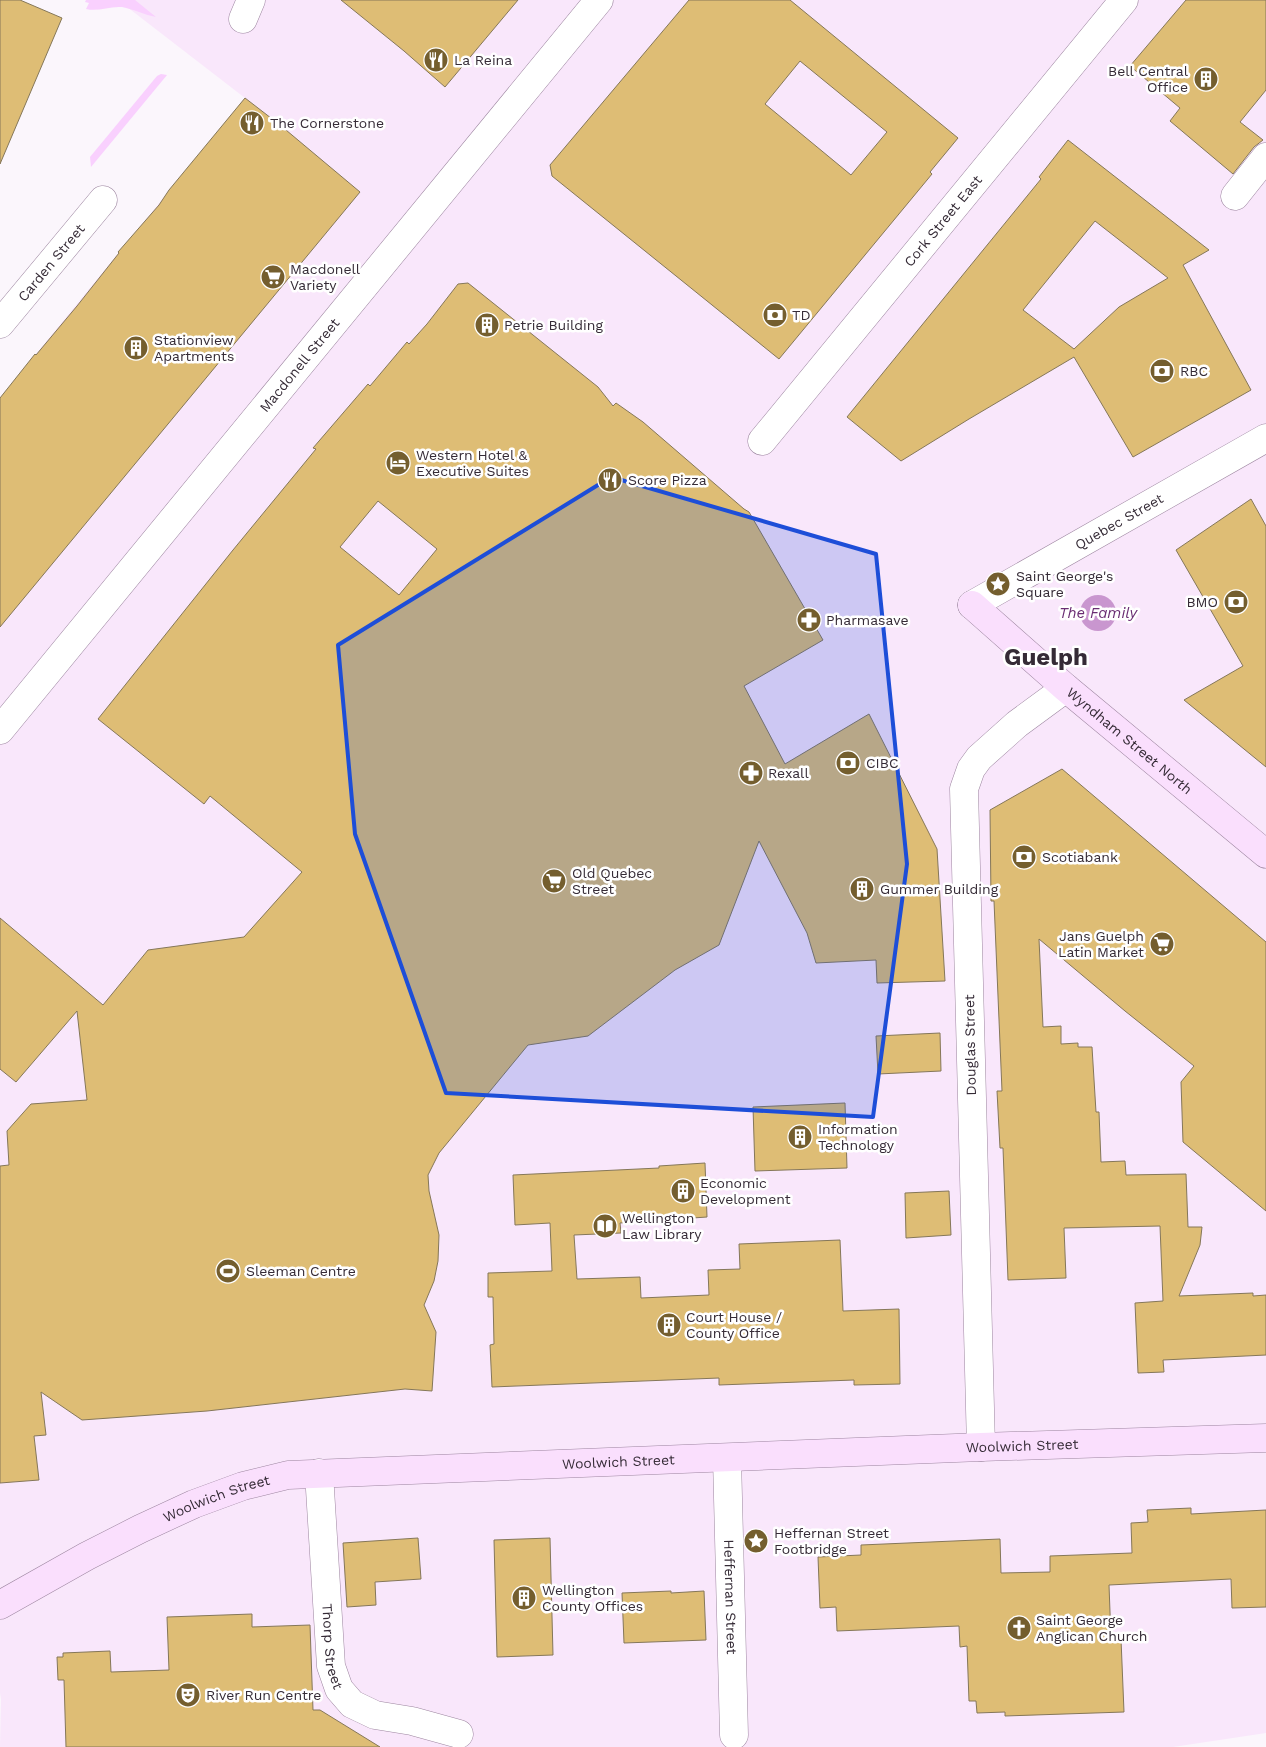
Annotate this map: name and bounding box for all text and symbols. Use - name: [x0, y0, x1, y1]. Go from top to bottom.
- restaurant icon: La Reina: [423, 47, 449, 73]
- place label: La Reina: [454, 52, 512, 68]
- place label: Bell Central Office: [1108, 63, 1189, 95]
- building icon: Bell Central Office: [1193, 66, 1219, 92]
- restaurant icon: The Cornerstone: [239, 110, 265, 136]
- place label: The Cornerstone: [270, 115, 384, 131]
- street label: Cork Street East: [901, 172, 985, 270]
- street label: Carden Street: [14, 221, 88, 304]
- place label: Macdonell Variety: [290, 261, 361, 293]
- supermarket icon: Macdonell Variety: [260, 264, 286, 290]
- bank icon: TD: [762, 302, 788, 328]
- place label: TD: [792, 307, 811, 323]
- building icon: Petrie Building: [474, 312, 500, 338]
- street label: Macdonell Street: [256, 315, 343, 415]
- place label: Petrie Building: [504, 317, 603, 333]
- place label: Stationview Apartments: [154, 332, 234, 364]
- building icon: Stationview Apartments: [123, 335, 149, 361]
- bank icon: RBC: [1149, 358, 1175, 384]
- place label: RBC: [1180, 363, 1208, 379]
- place label: Western Hotel & Executive Suites: [416, 447, 529, 479]
- hotel icon: Western Hotel & Executive Suites: [385, 450, 411, 476]
- restaurant icon: Score Pizza: [597, 467, 623, 493]
- place label: Score Pizza: [628, 472, 707, 488]
- street label: Quebec Street: [1072, 490, 1166, 553]
- place label: Saint George's Square: [1016, 568, 1113, 600]
- place icon: Saint George's Square: [985, 571, 1011, 597]
- bank icon: BMO: [1223, 589, 1249, 615]
- place label: BMO: [1186, 594, 1218, 610]
- water label: The Family: [1059, 604, 1138, 622]
- pharmacy icon: Pharmasave: [796, 607, 822, 633]
- place label: Pharmasave: [826, 612, 909, 628]
- district label: Guelph: [1004, 643, 1088, 671]
- street label: Wyndham Street North: [1064, 684, 1196, 797]
- bank icon: CIBC: [835, 750, 861, 776]
- place label: CIBC: [866, 755, 899, 771]
- pharmacy icon: Rexall: [738, 760, 764, 786]
- place label: Rexall: [768, 765, 809, 781]
- bank icon: Scotiabank: [1011, 844, 1037, 870]
- place label: Scotiabank: [1042, 849, 1118, 865]
- place label: Old Quebec Street: [572, 865, 652, 897]
- supermarket icon: Old Quebec Street: [541, 868, 567, 894]
- building icon: Gummer Building: [849, 876, 875, 902]
- place label: Gummer Building: [880, 881, 999, 897]
- place label: Jans Guelph Latin Market: [1058, 928, 1144, 960]
- supermarket icon: Jans Guelph Latin Market: [1149, 931, 1175, 957]
- street label: Douglas Street: [961, 994, 979, 1096]
- place label: Information Technology: [818, 1121, 898, 1153]
- building icon: Information Technology: [787, 1124, 813, 1150]
- place label: Economic Development: [700, 1175, 791, 1207]
- building icon: Economic Development: [670, 1178, 696, 1204]
- place label: Wellington Law Library: [622, 1210, 702, 1242]
- library icon: Wellington Law Library: [592, 1213, 618, 1239]
- sports icon: Sleeman Centre: [215, 1258, 241, 1284]
- place label: Sleeman Centre: [246, 1263, 356, 1279]
- place label: Court House / County Office: [686, 1309, 782, 1341]
- building icon: Court House / County Office: [656, 1312, 682, 1338]
- street label: Woolwich Street: [965, 1436, 1079, 1456]
- street label: Woolwich Street: [562, 1451, 675, 1472]
- street label: Woolwich Street: [160, 1472, 272, 1525]
- place label: Heffernan Street Footbridge: [774, 1525, 889, 1557]
- place icon: Heffernan Street Footbridge: [743, 1528, 769, 1554]
- street label: Heffernan Street: [721, 1539, 740, 1655]
- place label: Wellington County Offices: [542, 1582, 643, 1614]
- building icon: Wellington County Offices: [511, 1585, 537, 1611]
- street label: Thorp Street: [319, 1603, 346, 1691]
- place label: Saint George Anglican Church: [1036, 1612, 1147, 1644]
- church icon: Saint George Anglican Church: [1006, 1615, 1032, 1641]
- theatre icon: River Run Centre: [175, 1682, 201, 1708]
- place label: River Run Centre: [206, 1687, 321, 1703]

